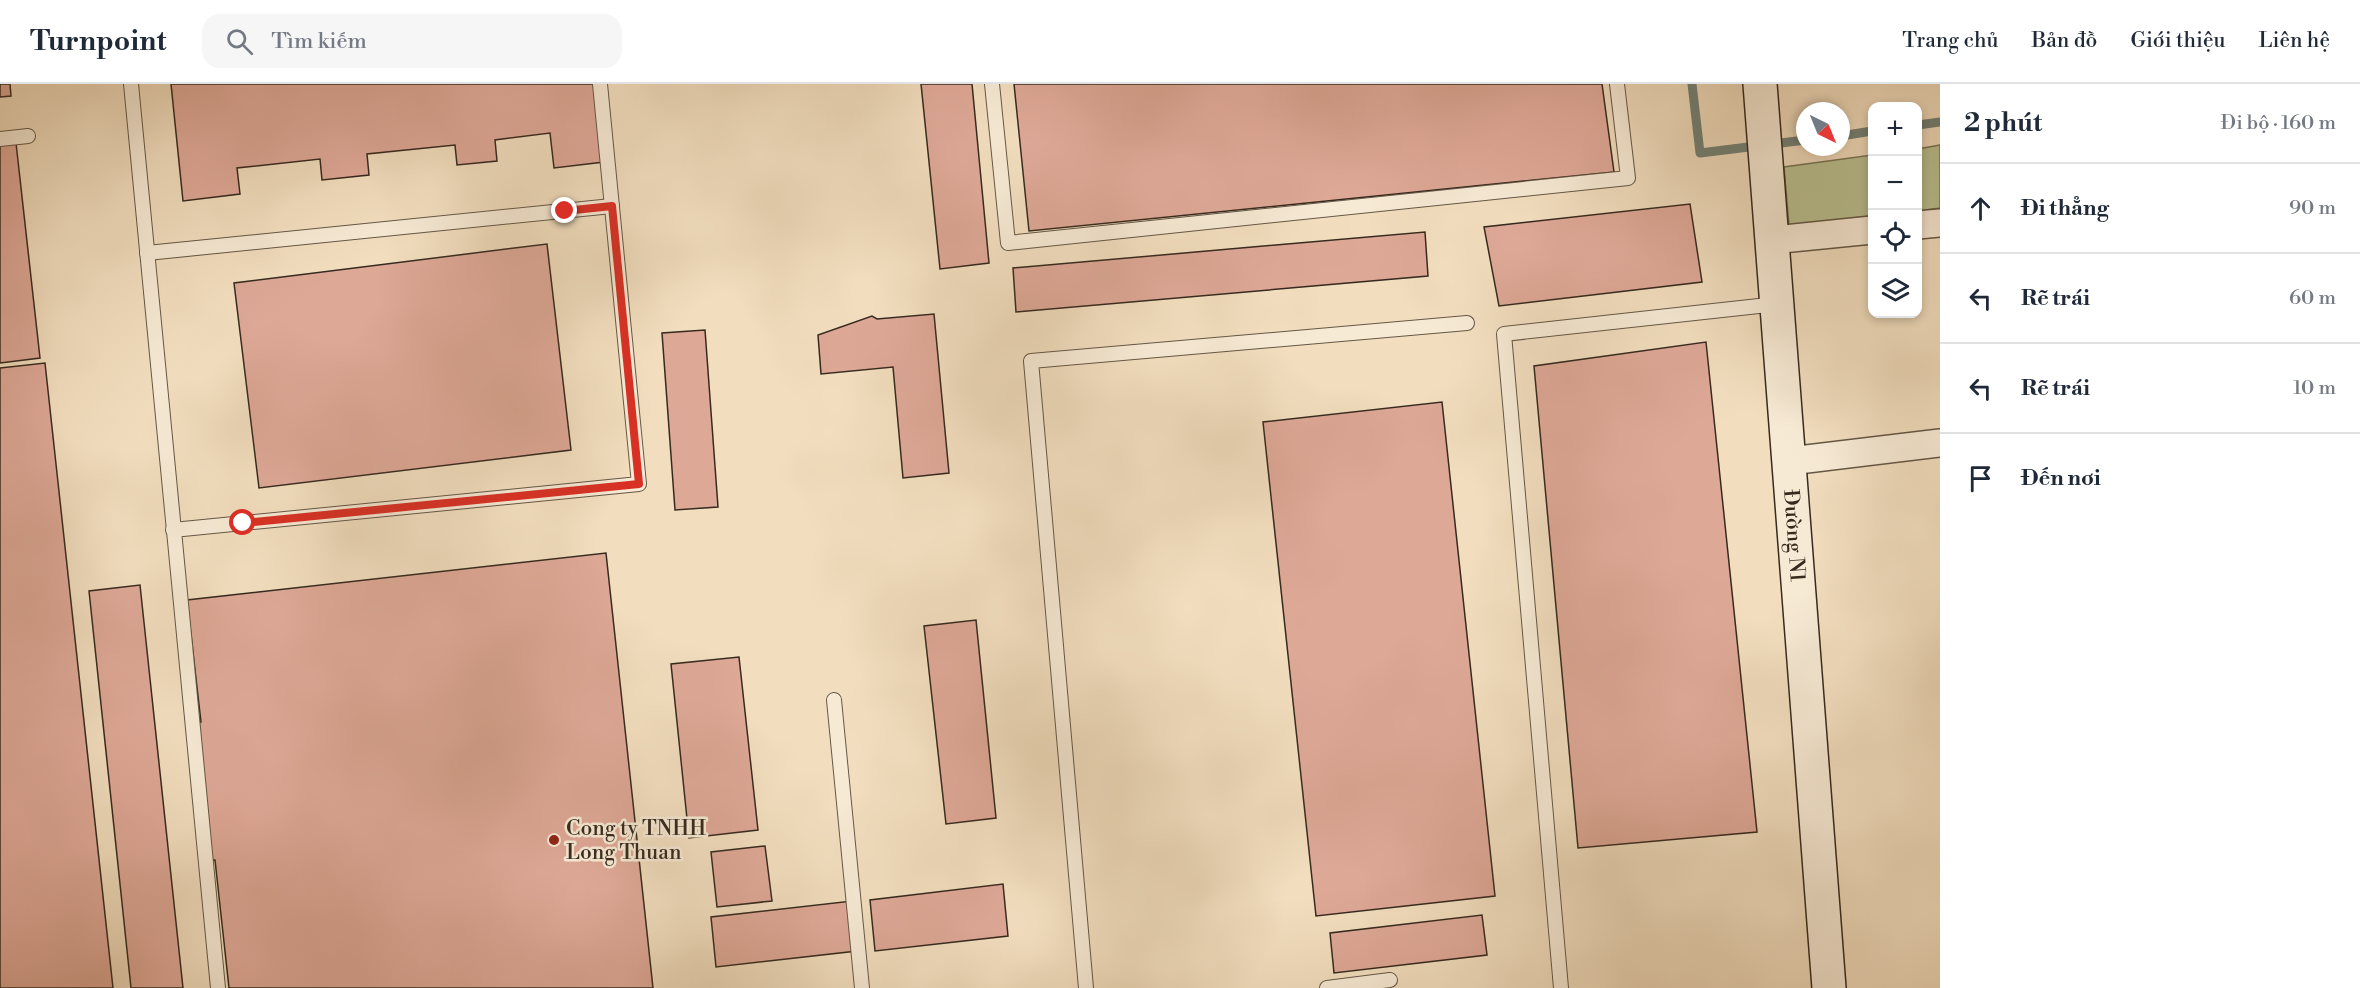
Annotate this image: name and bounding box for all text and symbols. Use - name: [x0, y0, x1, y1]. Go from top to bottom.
- search box: [202, 14, 622, 68]
- text: Turnpoint: [30, 24, 166, 59]
- icon: search: [223, 25, 256, 58]
- text: Tìm kiếm: [271, 28, 367, 55]
- text: Trang chủ: [1902, 28, 1998, 54]
- text: Bản đồ: [2031, 28, 2097, 54]
- text: Giới thiệu: [2130, 28, 2226, 54]
- text: Liên hệ: [2259, 28, 2330, 54]
- north arrow: [1796, 102, 1850, 156]
- map controls: [1868, 102, 1922, 318]
- button: +: [1868, 102, 1922, 156]
- text: 2 phút: [1964, 107, 2042, 139]
- text: Đi bộ · 160 m: [2221, 111, 2336, 136]
- button: −: [1868, 156, 1922, 210]
- icon: ahead: [1964, 192, 1997, 225]
- text: Đi thẳng: [2021, 195, 2109, 222]
- text: 90 m: [2289, 196, 2336, 221]
- route end: [551, 197, 577, 223]
- button: locate: [1868, 210, 1922, 264]
- button: layers: [1868, 264, 1922, 318]
- icon: left: [1964, 282, 1997, 315]
- text: Rẽ trái: [2021, 285, 2090, 312]
- text: 60 m: [2289, 286, 2336, 311]
- icon: left: [1964, 372, 1997, 405]
- text: Rẽ trái: [2021, 375, 2090, 402]
- text: 10 m: [2293, 376, 2336, 401]
- icon: arrive: [1964, 462, 1997, 495]
- text: Đến nơi: [2021, 465, 2101, 492]
- street label: Đường N1: [1777, 489, 1810, 583]
- route start: [229, 509, 255, 535]
- place label: Cong ty TNHH Long Thuan: [566, 816, 706, 866]
- marker: Cong ty TNHH Long Thuan: [547, 833, 561, 847]

